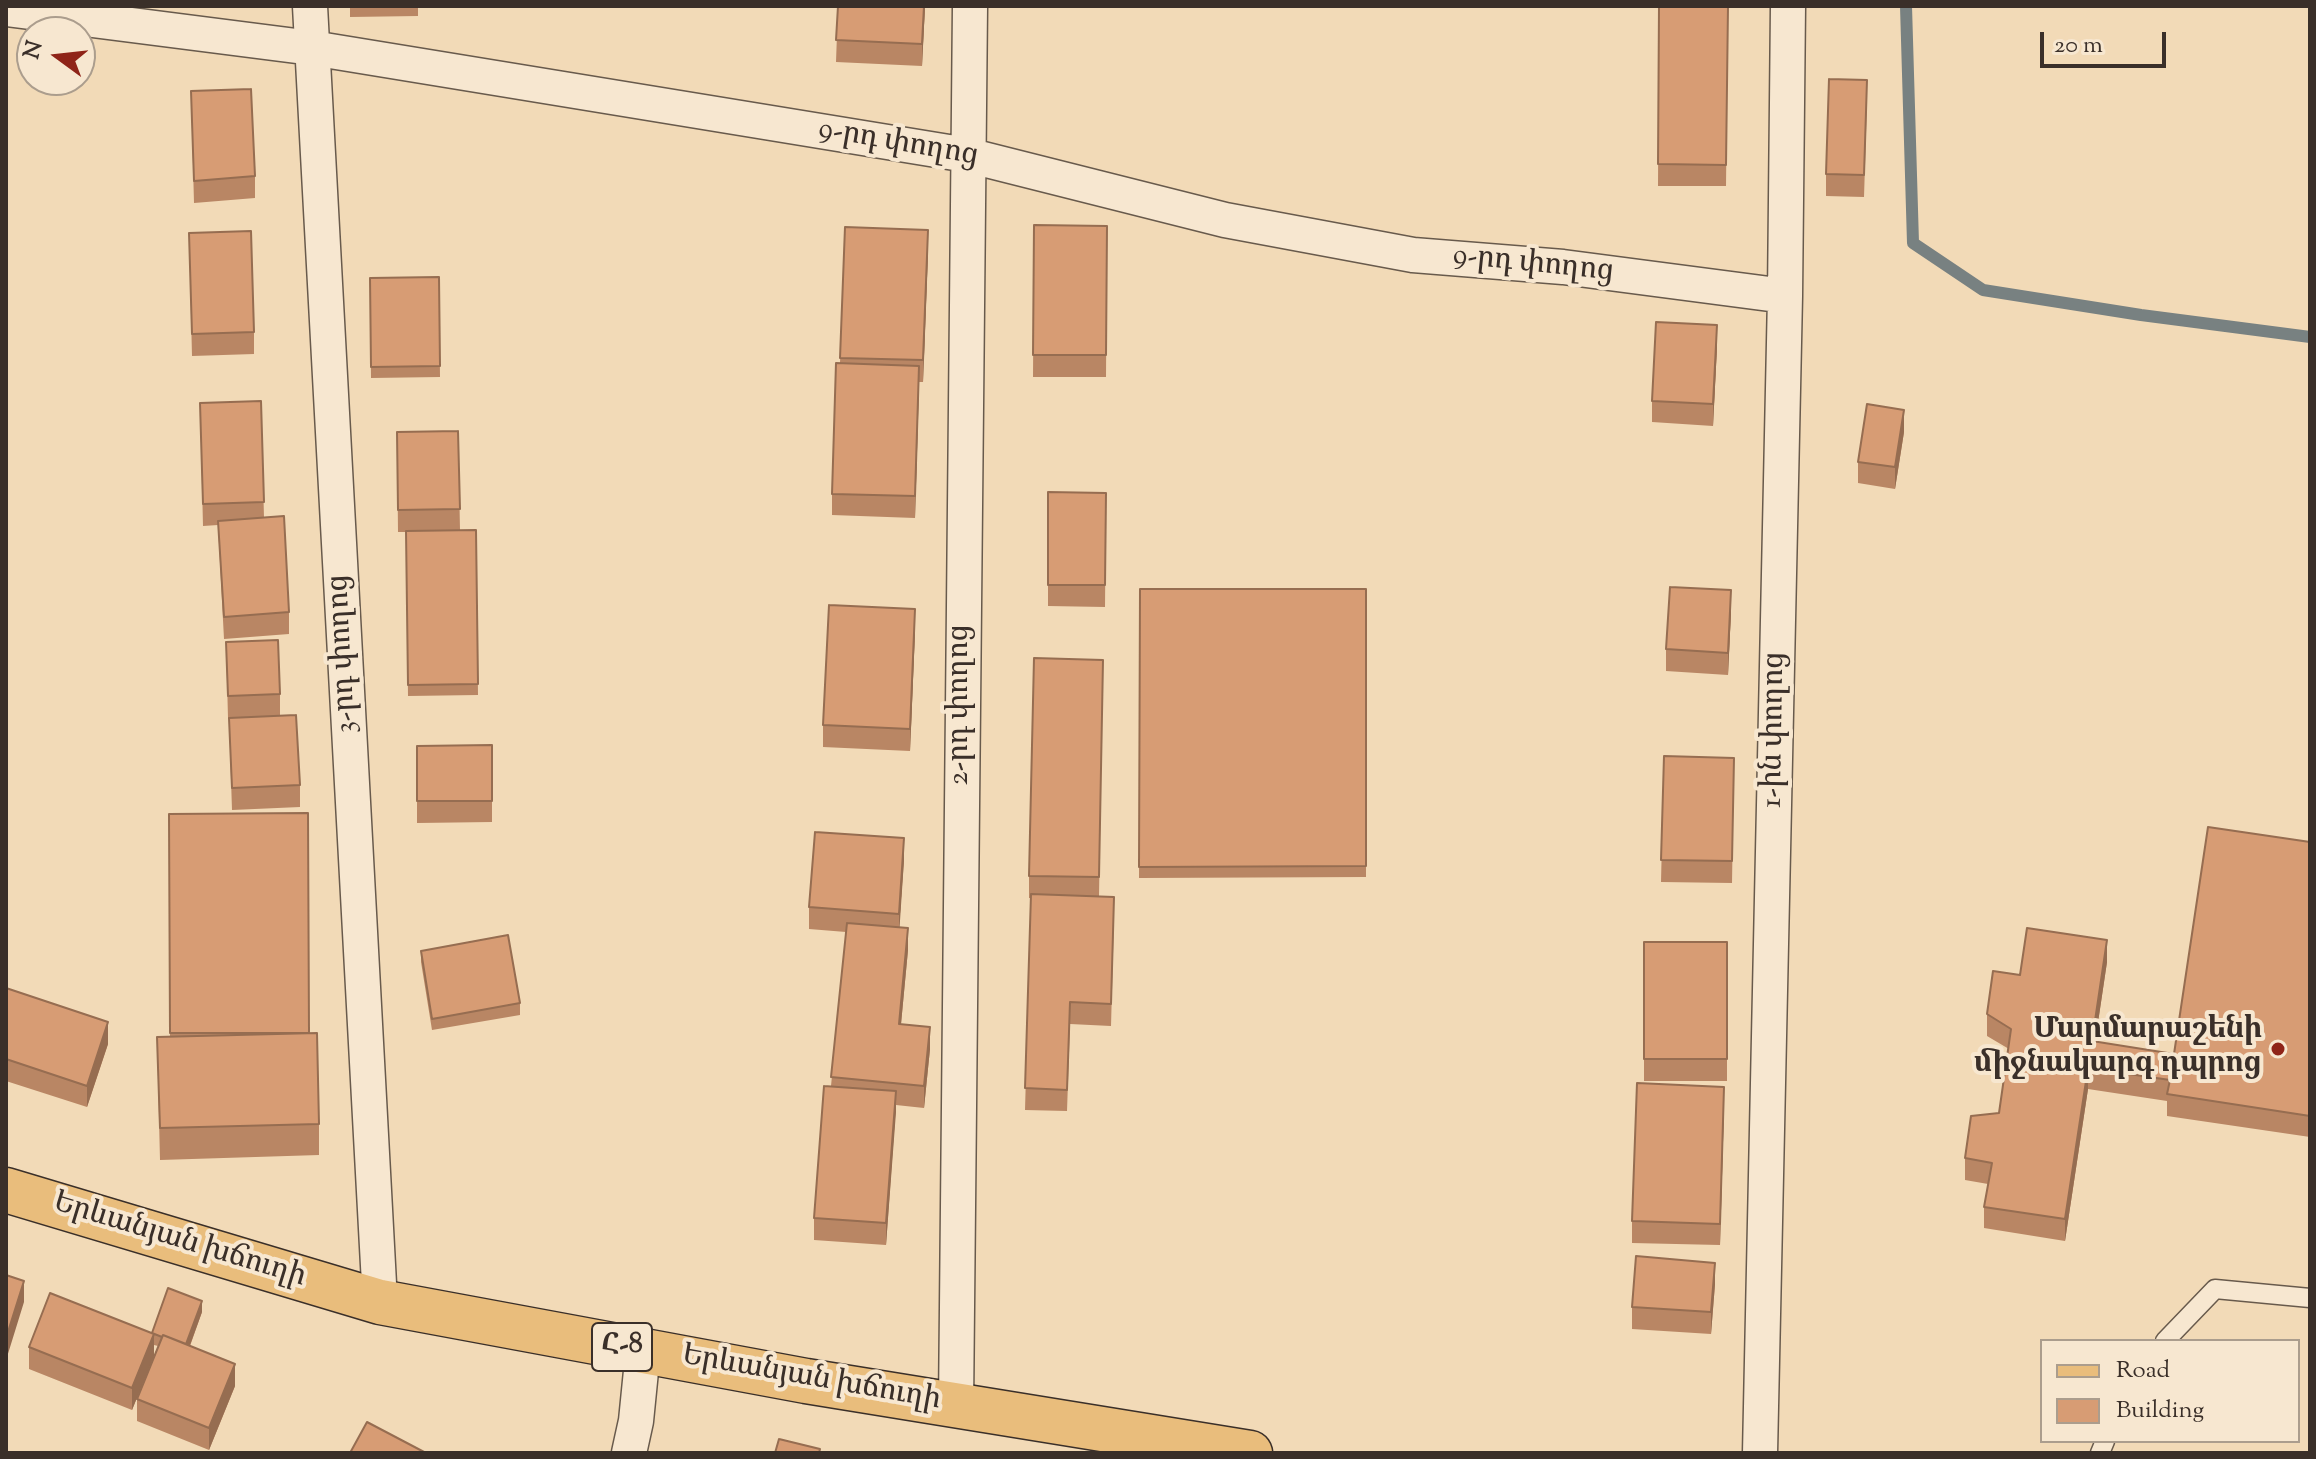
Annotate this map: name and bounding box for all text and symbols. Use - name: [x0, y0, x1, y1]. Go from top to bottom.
- north arrow: [16, 16, 96, 96]
- scale bar: [2044, 16, 2170, 66]
- text: 20 m: [2054, 29, 2103, 63]
- text: N: [17, 38, 52, 63]
- street label: 9-րդ փողոց: [815, 113, 981, 177]
- street label: 9-րդ փողոց: [1451, 240, 1615, 292]
- street label: 3-րդ փողոց: [323, 574, 367, 734]
- street label: 2-րդ փողոց: [944, 624, 980, 786]
- street label: 1-ին փողոց: [1757, 652, 1795, 808]
- place label: Մարմարաշենի միջնակարգ դպրոց: [1974, 1014, 2262, 1084]
- marker: Մարմարաշենի միջնակարգ դպրոց: [2269, 1040, 2287, 1058]
- street label: Երևանյան խճուղի: [49, 1187, 309, 1297]
- road number: Հ-8: [592, 1323, 652, 1371]
- legend: [2040, 1339, 2300, 1443]
- street label: Երևանյան խճուղի: [679, 1340, 943, 1420]
- text: Road: [2116, 1354, 2170, 1388]
- text: Building: [2116, 1394, 2204, 1428]

